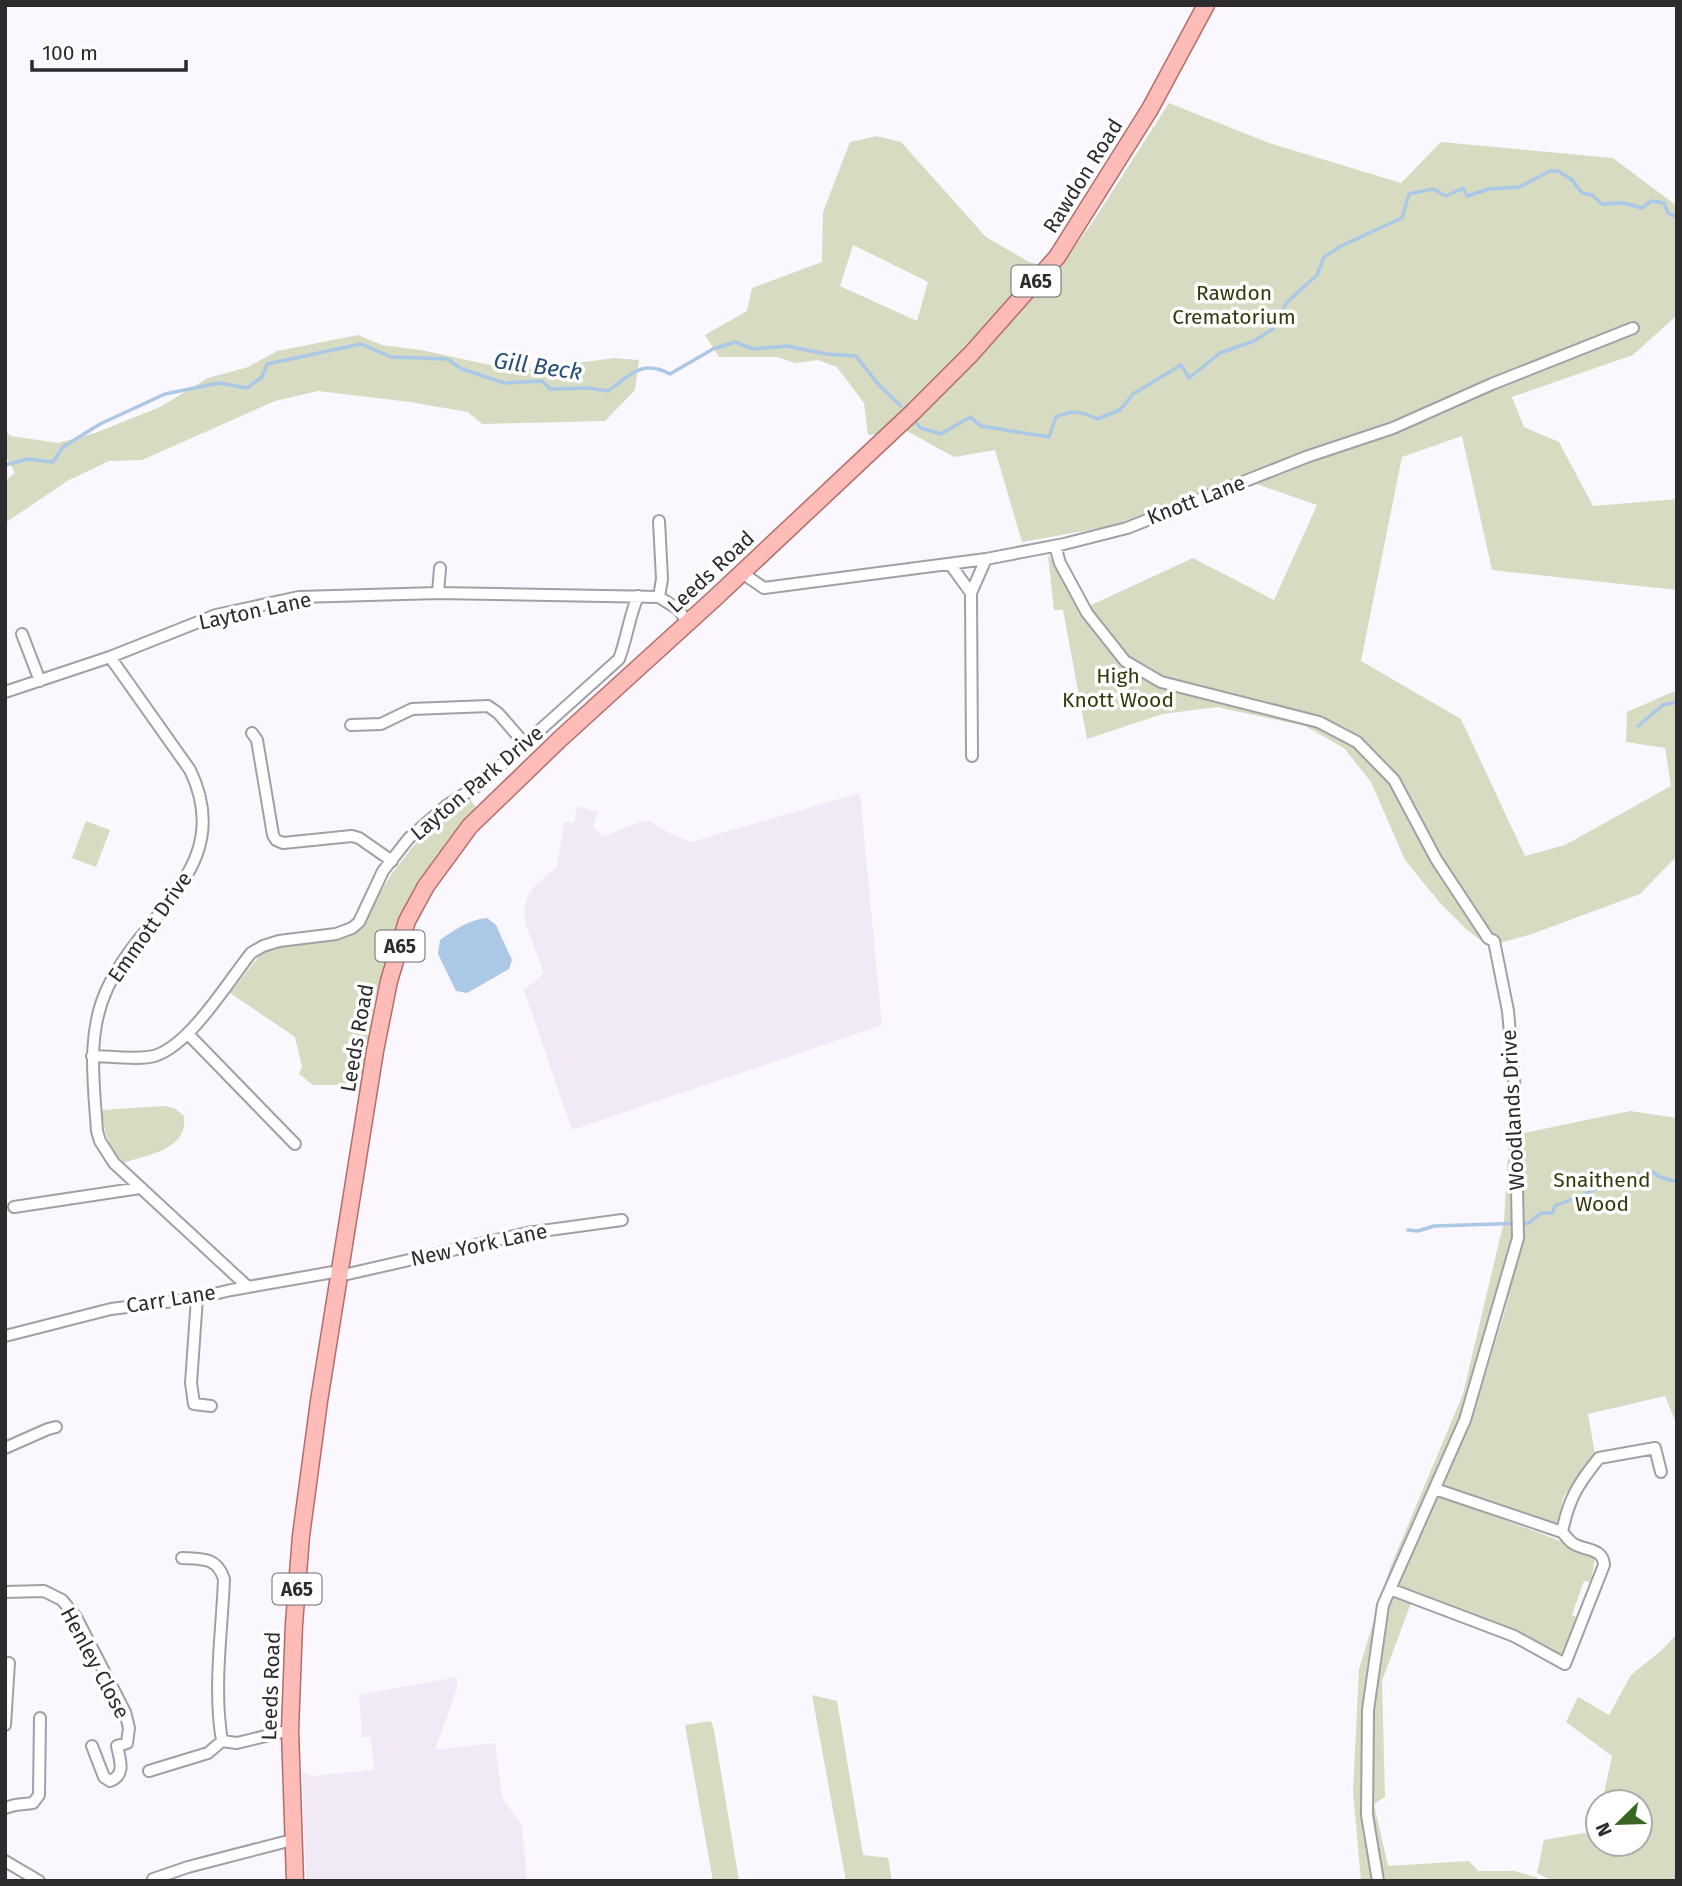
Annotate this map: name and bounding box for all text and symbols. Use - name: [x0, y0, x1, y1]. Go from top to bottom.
- scale bar: [32, 28, 186, 72]
- text: 100 m: [42, 40, 98, 66]
- street label: Rawdon Road: [1038, 114, 1128, 238]
- road number: A65: [1012, 266, 1060, 296]
- park label: Rawdon Crematorium: [1172, 280, 1296, 330]
- water label: Gill Beck: [492, 346, 584, 386]
- street label: Knott Lane: [1143, 469, 1249, 531]
- street label: Leeds Road: [662, 525, 760, 619]
- street label: Layton Lane: [196, 586, 314, 636]
- park label: High Knott Wood: [1062, 663, 1174, 713]
- street label: Layton Park Drive: [405, 720, 549, 846]
- street label: Emmott Drive: [102, 867, 198, 987]
- road number: A65: [376, 930, 424, 962]
- street label: Leeds Road: [335, 982, 379, 1094]
- street label: Woodlands Drive: [1496, 1029, 1530, 1191]
- park label: Snaithend Wood: [1553, 1167, 1651, 1217]
- street label: New York Lane: [408, 1218, 550, 1272]
- street label: Carr Lane: [124, 1279, 218, 1319]
- road number: A65: [272, 1574, 322, 1604]
- street label: Henley Close: [55, 1603, 135, 1723]
- street label: Leeds Road: [256, 1631, 286, 1741]
- north arrow: [1584, 1788, 1654, 1858]
- text: N: [1591, 1819, 1617, 1840]

